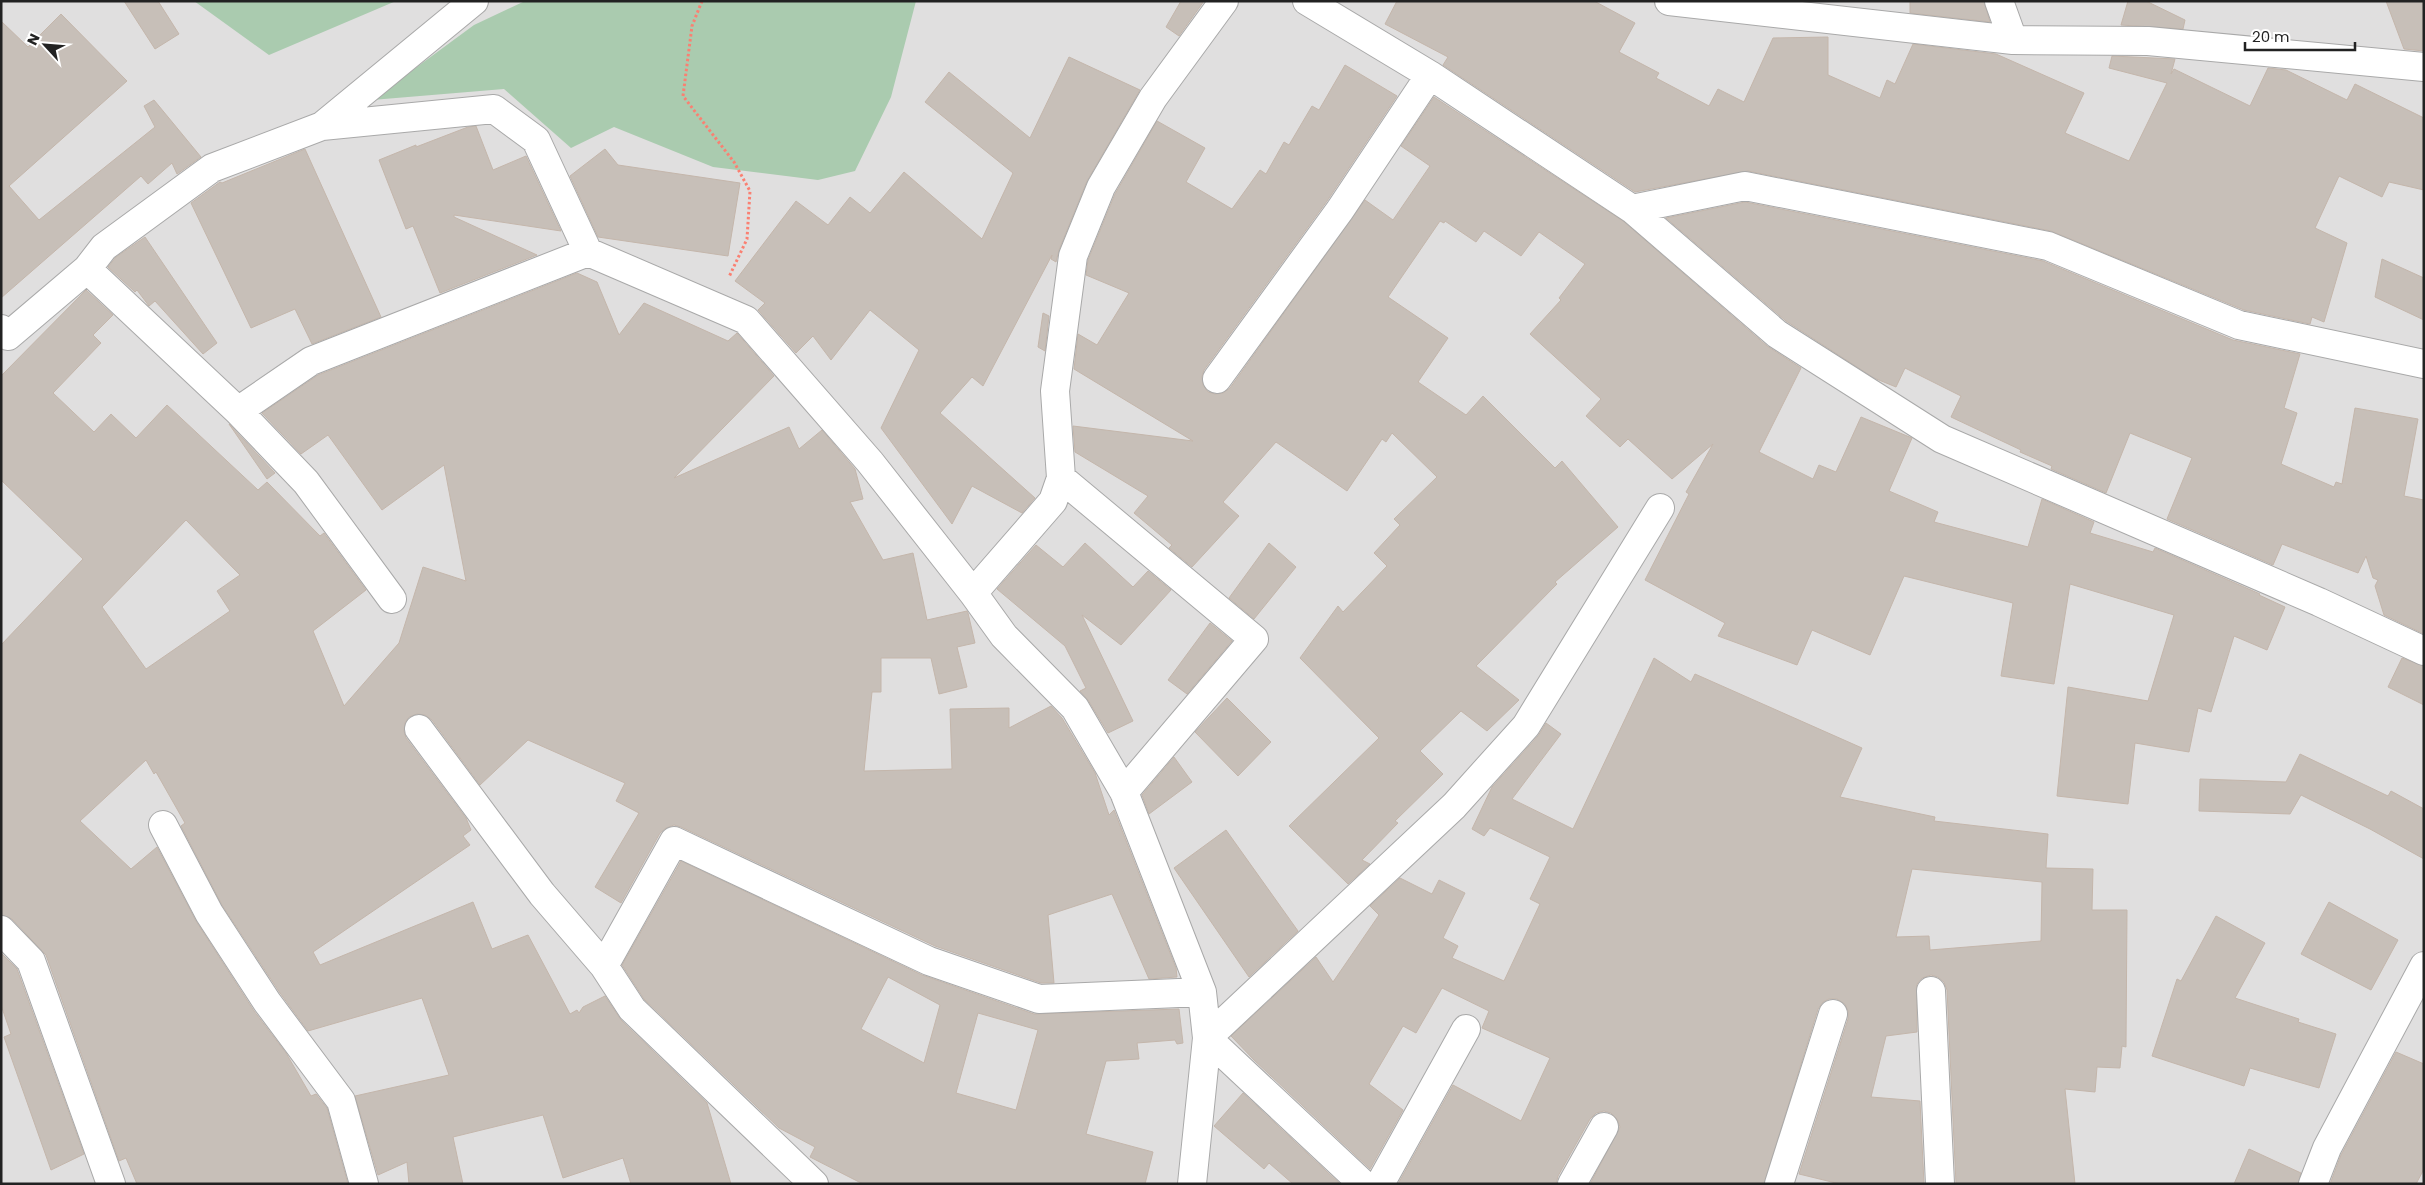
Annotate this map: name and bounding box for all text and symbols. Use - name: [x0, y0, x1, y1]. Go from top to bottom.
- north arrow: [20, 20, 70, 70]
- scale bar: [2245, 20, 2355, 52]
- text: 20 m: [2252, 26, 2290, 47]
- text: N: [22, 30, 45, 48]

